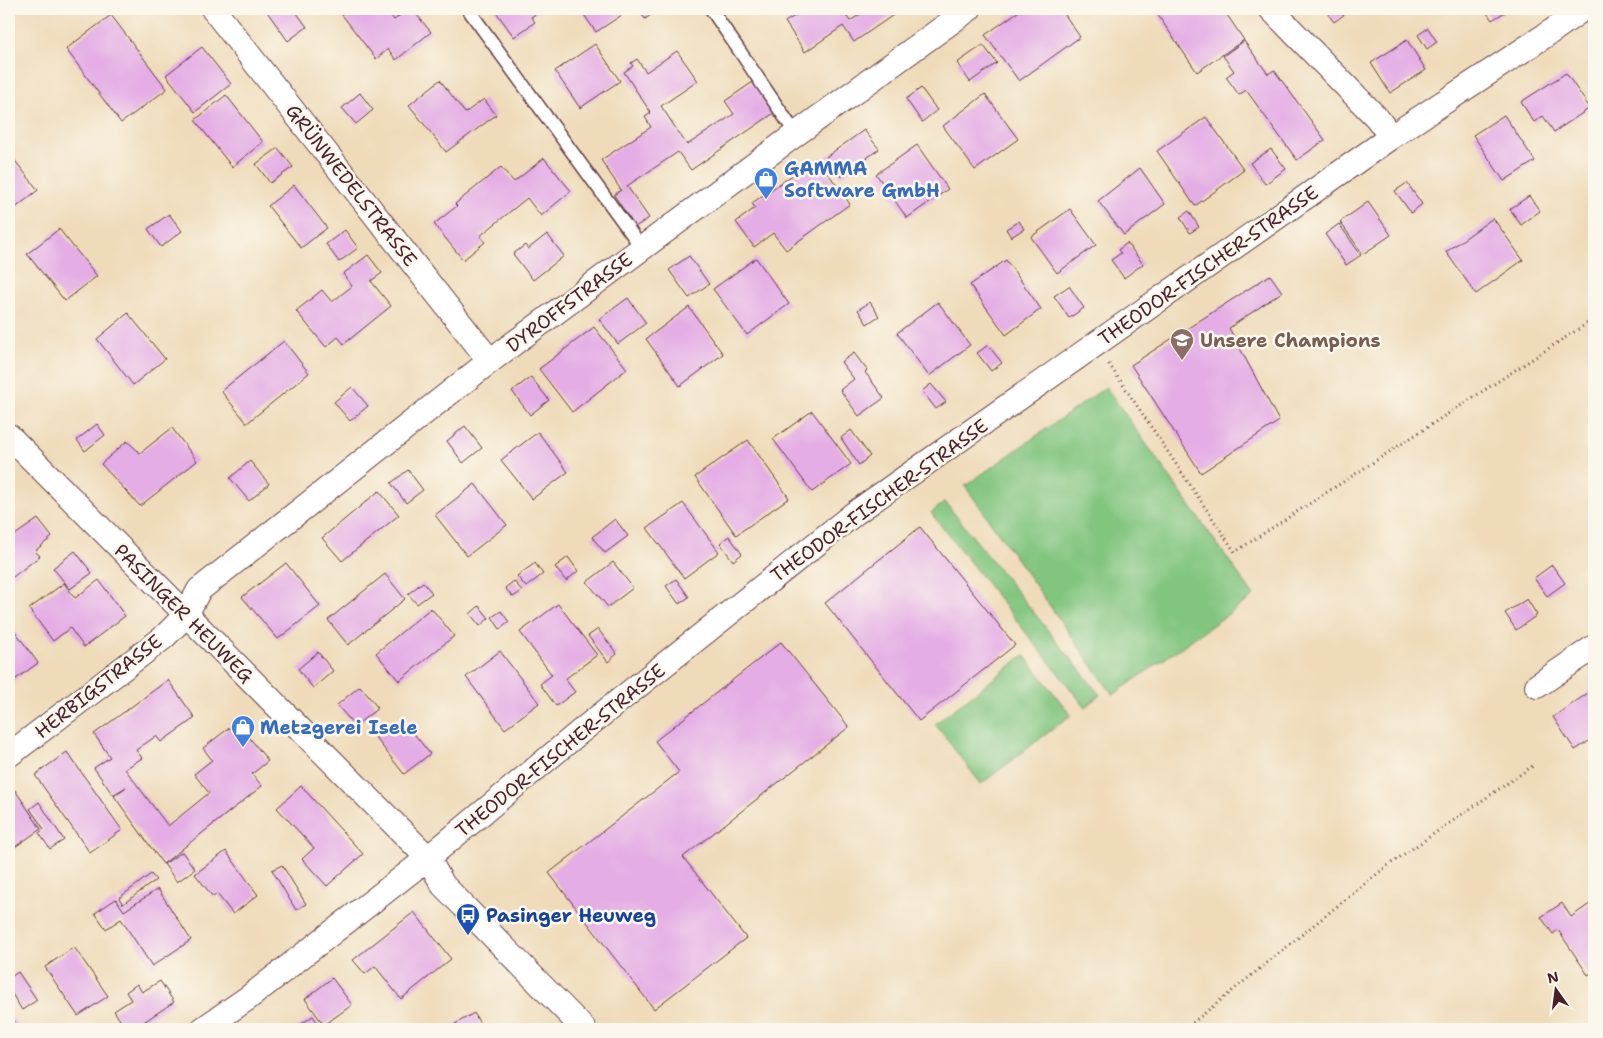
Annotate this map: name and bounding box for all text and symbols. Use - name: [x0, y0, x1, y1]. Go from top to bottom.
- street label: GRÜNWEDELSTRASSE: [280, 99, 423, 272]
- place label: GAMMA Software GmbH: [784, 156, 940, 203]
- shop icon: GAMMA Software GmbH: [753, 166, 779, 200]
- street label: THEODOR-FISCHER-STRASSE: [1093, 180, 1323, 351]
- street label: DYROFFSTRASSE: [501, 247, 637, 358]
- school or university icon: Unsere Champions: [1169, 327, 1195, 361]
- place label: Unsere Champions: [1200, 328, 1381, 353]
- street label: THEODOR-FISCHER-STRASSE: [766, 413, 993, 588]
- street label: PASINGER HEUWEG: [109, 538, 259, 688]
- street label: HERBIGSTRASSE: [30, 629, 167, 744]
- street label: THEODOR-FISCHER-STRASSE: [450, 658, 670, 843]
- shop icon: Metzgerei Isele: [230, 714, 256, 748]
- place label: Metzgerei Isele: [260, 715, 418, 740]
- bus stop icon: Pasinger Heuweg: [455, 902, 481, 936]
- place label: Pasinger Heuweg: [486, 903, 656, 928]
- north arrow: [1530, 966, 1580, 1016]
- text: N: [1545, 967, 1560, 987]

